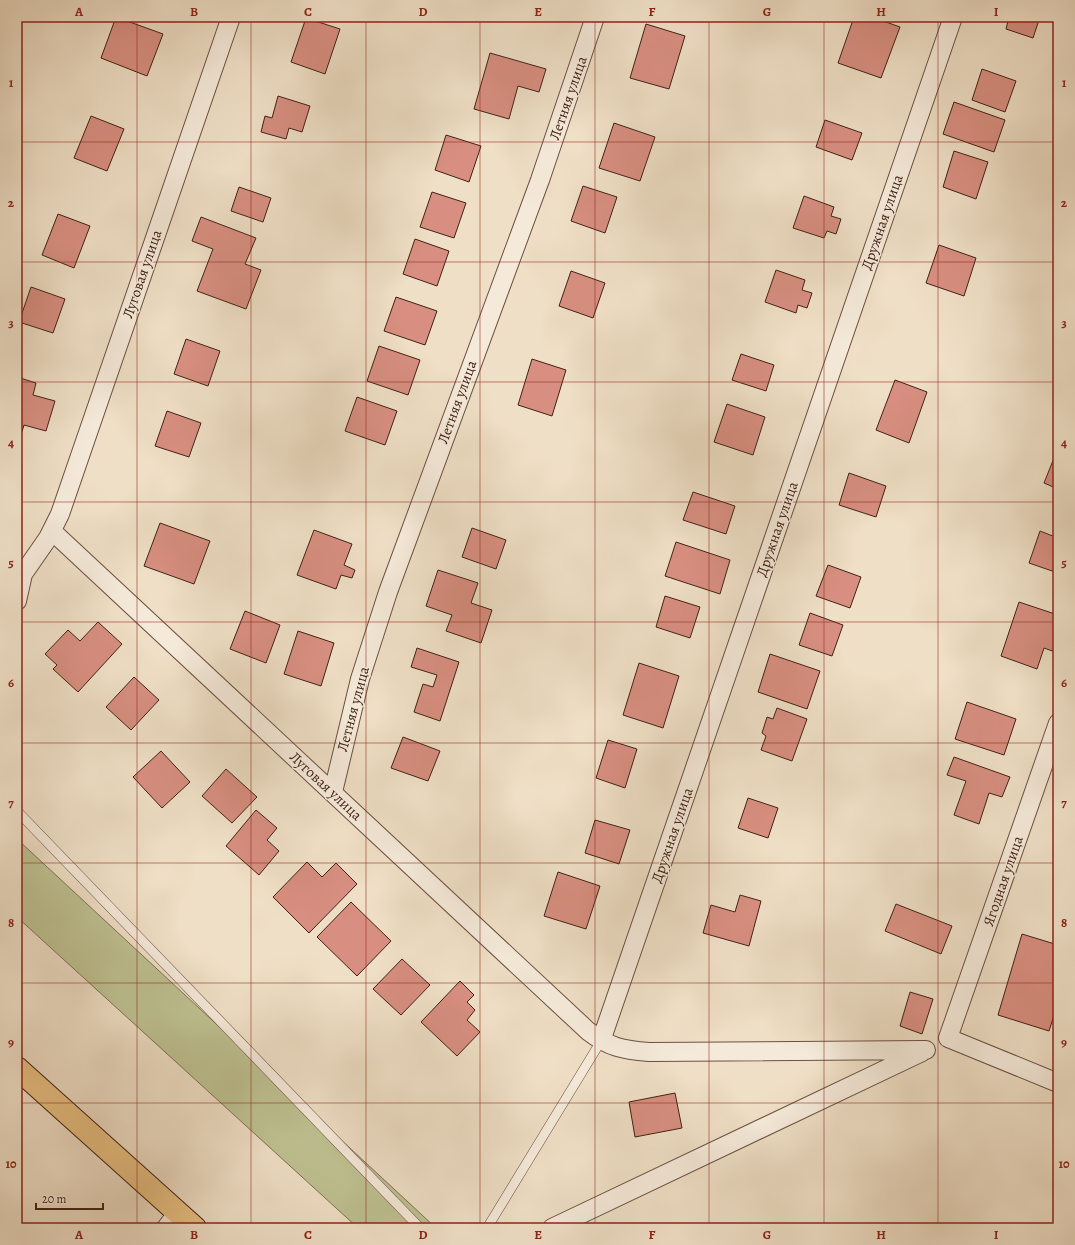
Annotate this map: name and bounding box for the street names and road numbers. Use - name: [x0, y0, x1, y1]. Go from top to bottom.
- street label: Летняя улица: [544, 53, 592, 143]
- street label: Дружная улица: [856, 172, 908, 272]
- street label: Луговая улица: [117, 227, 167, 321]
- street label: Летняя улица: [433, 357, 481, 447]
- street label: Дружная улица: [751, 479, 803, 579]
- street label: Летняя улица: [332, 664, 374, 754]
- street label: Луговая улица: [285, 747, 367, 825]
- street label: Дружная улица: [646, 785, 698, 885]
- street label: Ягодная улица: [978, 833, 1028, 929]

